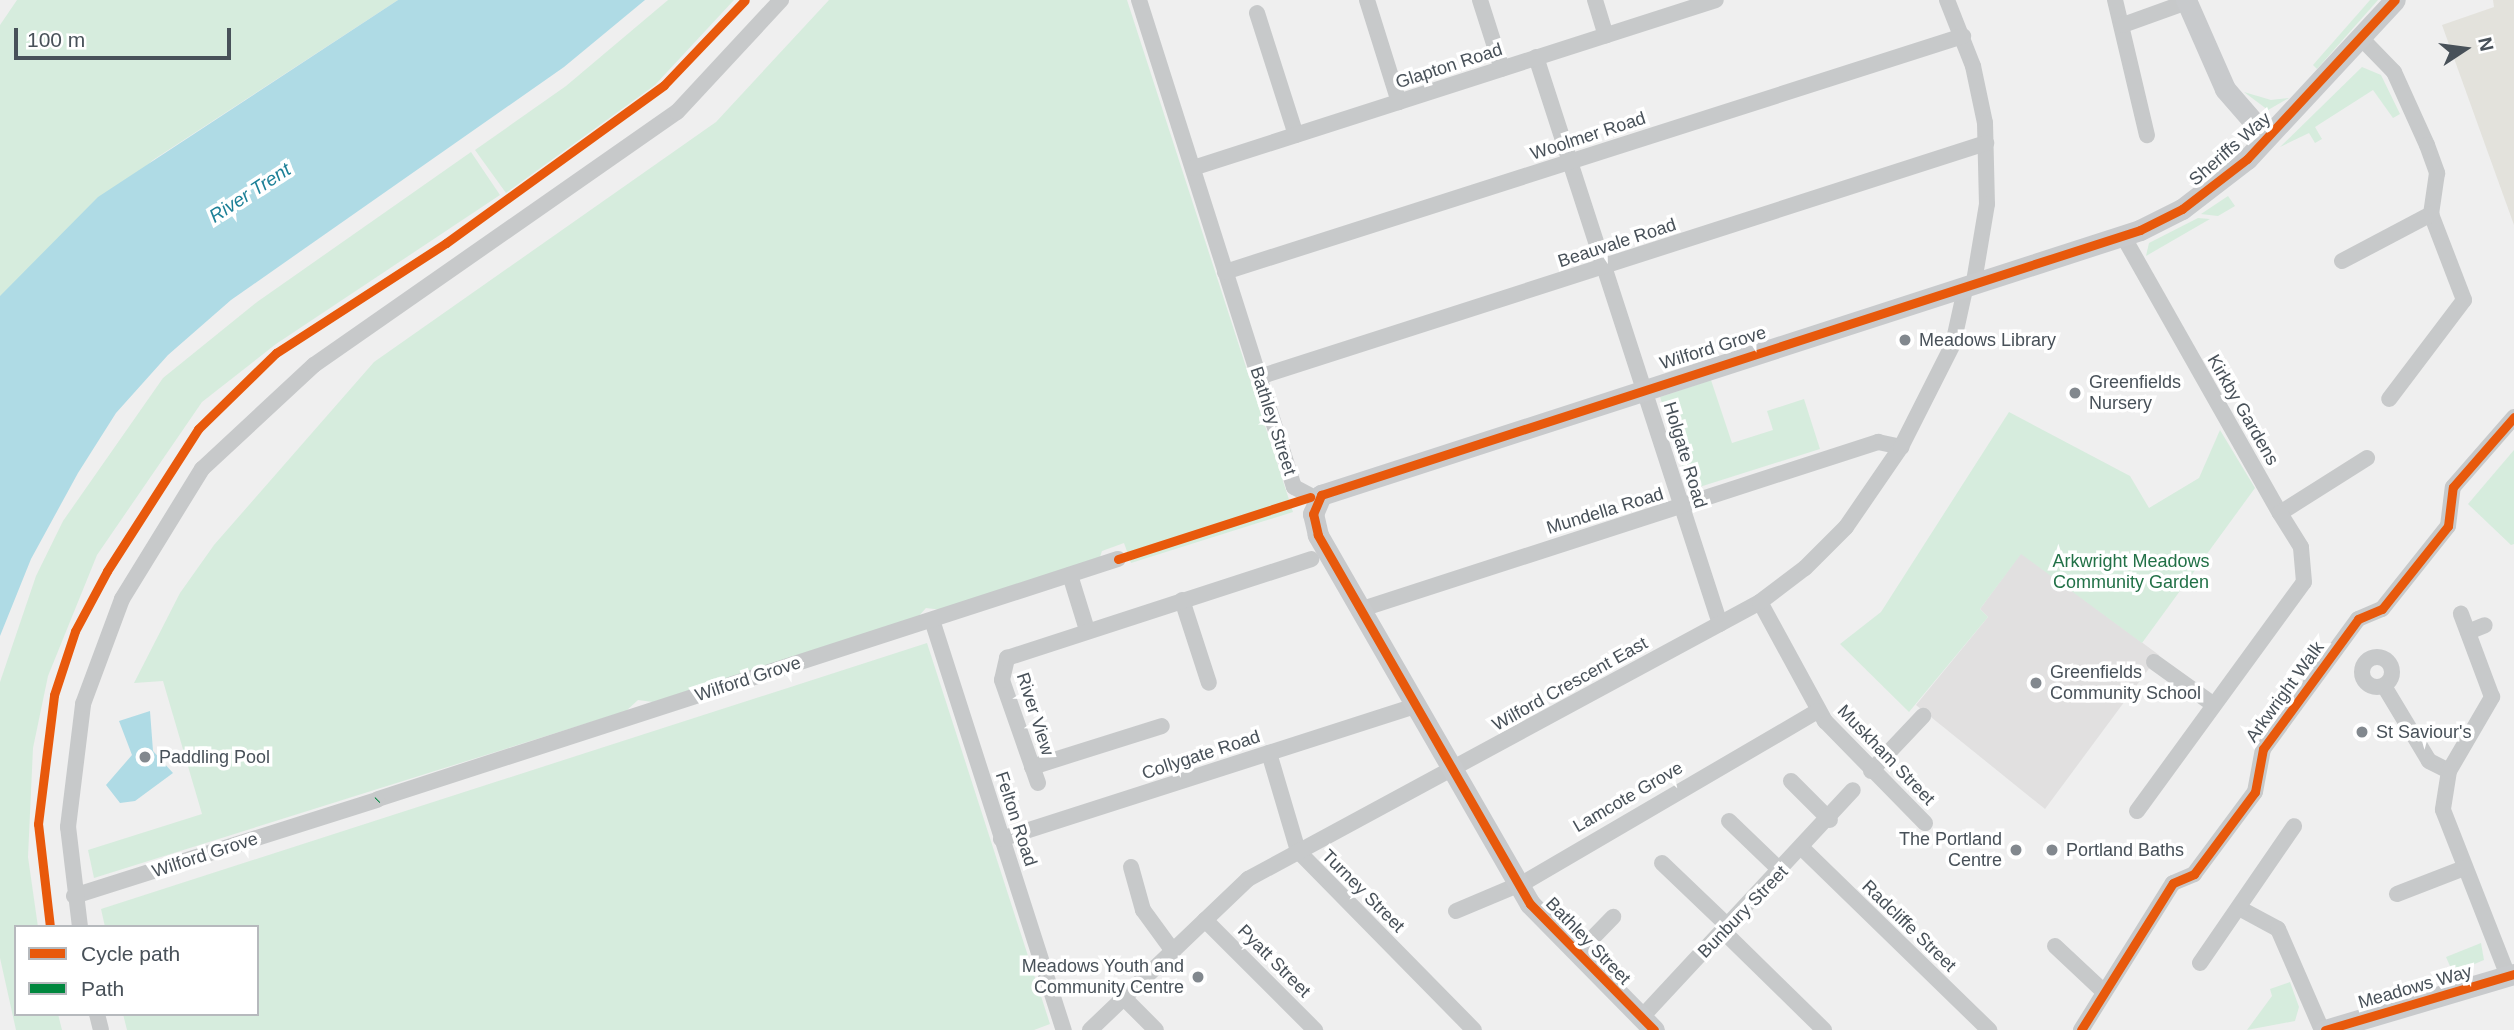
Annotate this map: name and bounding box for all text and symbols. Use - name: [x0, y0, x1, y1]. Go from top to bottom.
- scale bar: [18, 14, 234, 58]
- north arrow: [2430, 14, 2500, 84]
- text: 100 m: [27, 28, 85, 51]
- text: N: [2474, 35, 2498, 53]
- street label: Glapton Road: [1393, 39, 1505, 93]
- street label: Woolmer Road: [1528, 107, 1648, 165]
- street label: Sheriffs Way: [2185, 108, 2275, 190]
- water label: River Trent: [205, 158, 295, 228]
- street label: Beauvale Road: [1555, 214, 1679, 272]
- street label: Wilford Grove: [1657, 322, 1769, 374]
- place label: Meadows Library: [1919, 329, 2056, 351]
- marker: Meadows Library: [1897, 332, 1913, 348]
- street label: Kirkby Gardens: [2203, 351, 2283, 469]
- street label: Bathley Street: [1245, 364, 1301, 478]
- place label: Greenfields Nursery: [2089, 372, 2181, 414]
- marker: Greenfields Nursery: [2067, 385, 2083, 401]
- street label: Holgate Road: [1659, 399, 1711, 511]
- street label: Mundella Road: [1544, 483, 1666, 539]
- park label: Arkwright Meadows Community Garden: [2052, 551, 2210, 594]
- street label: Wilford Crescent East: [1489, 632, 1651, 736]
- street label: Arkwright Walk: [2241, 637, 2329, 747]
- street label: Wilford Grove: [692, 652, 804, 706]
- place label: Greenfields Community School: [2050, 662, 2201, 704]
- street label: River View: [1011, 670, 1059, 758]
- marker: Greenfields Community School: [2028, 675, 2044, 691]
- street label: Muskham Street: [1833, 700, 1939, 810]
- place label: St Saviour's: [2376, 721, 2471, 743]
- marker: St Saviour's: [2354, 724, 2370, 740]
- street label: Collygate Road: [1139, 726, 1263, 784]
- place label: Paddling Pool: [159, 746, 270, 768]
- marker: Paddling Pool: [137, 749, 153, 765]
- street label: Lamcote Grove: [1569, 757, 1687, 837]
- street label: Felton Road: [991, 769, 1041, 869]
- street label: Wilford Grove: [149, 828, 261, 882]
- place label: The Portland Centre: [1899, 829, 2002, 872]
- place label: Portland Baths: [2066, 839, 2184, 861]
- marker: The Portland Centre: [2008, 842, 2024, 858]
- marker: Portland Baths: [2044, 842, 2060, 858]
- street label: Turney Street: [1317, 845, 1409, 937]
- street label: Bunbury Street: [1694, 861, 1792, 963]
- street label: Radcliffe Street: [1857, 876, 1961, 976]
- street label: Bathley Street: [1541, 893, 1635, 989]
- street label: Pyatt Street: [1233, 920, 1315, 1002]
- legend: [14, 925, 259, 1016]
- text: Cycle path: [81, 942, 180, 965]
- place label: Meadows Youth and Community Centre: [1022, 956, 1184, 998]
- street label: Meadows Way: [2356, 960, 2474, 1014]
- marker: Meadows Youth and Community Centre: [1190, 969, 1206, 985]
- text: Path: [81, 977, 124, 1000]

